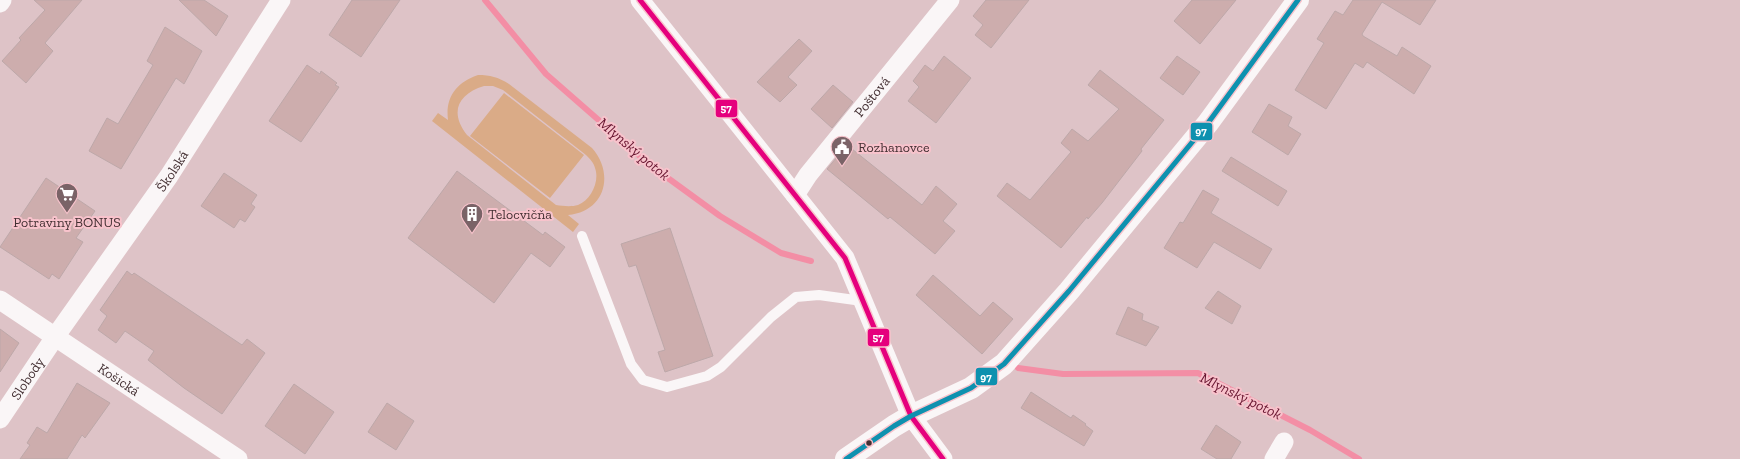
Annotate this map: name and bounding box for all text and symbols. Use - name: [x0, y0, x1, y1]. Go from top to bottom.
- street label: Poštová: [851, 73, 894, 120]
- line badge: 57: [715, 99, 738, 118]
- text: 57: [720, 102, 732, 115]
- water label: Mlynský potok: [594, 114, 674, 185]
- line badge: 97: [1190, 122, 1213, 141]
- text: 97: [1195, 125, 1207, 138]
- public building icon: Rozhanovce: [829, 134, 855, 167]
- place label: Rozhanovce: [858, 139, 930, 156]
- street label: Školská: [153, 147, 192, 195]
- supermarket icon: Potraviny BONUS: [54, 181, 80, 214]
- building icon: Telocvičňa: [459, 201, 485, 234]
- place label: Telocvičňa: [488, 206, 552, 223]
- place label: Potraviny BONUS: [13, 214, 121, 231]
- line badge: 57: [867, 328, 890, 347]
- text: 57: [872, 331, 884, 344]
- street label: Slobody: [7, 353, 49, 403]
- street label: Košická: [95, 360, 143, 400]
- line badge: 97: [975, 367, 998, 386]
- water label: Mlynský potok: [1197, 369, 1285, 424]
- text: 97: [980, 371, 992, 384]
- unlabelled marker: [864, 438, 874, 448]

